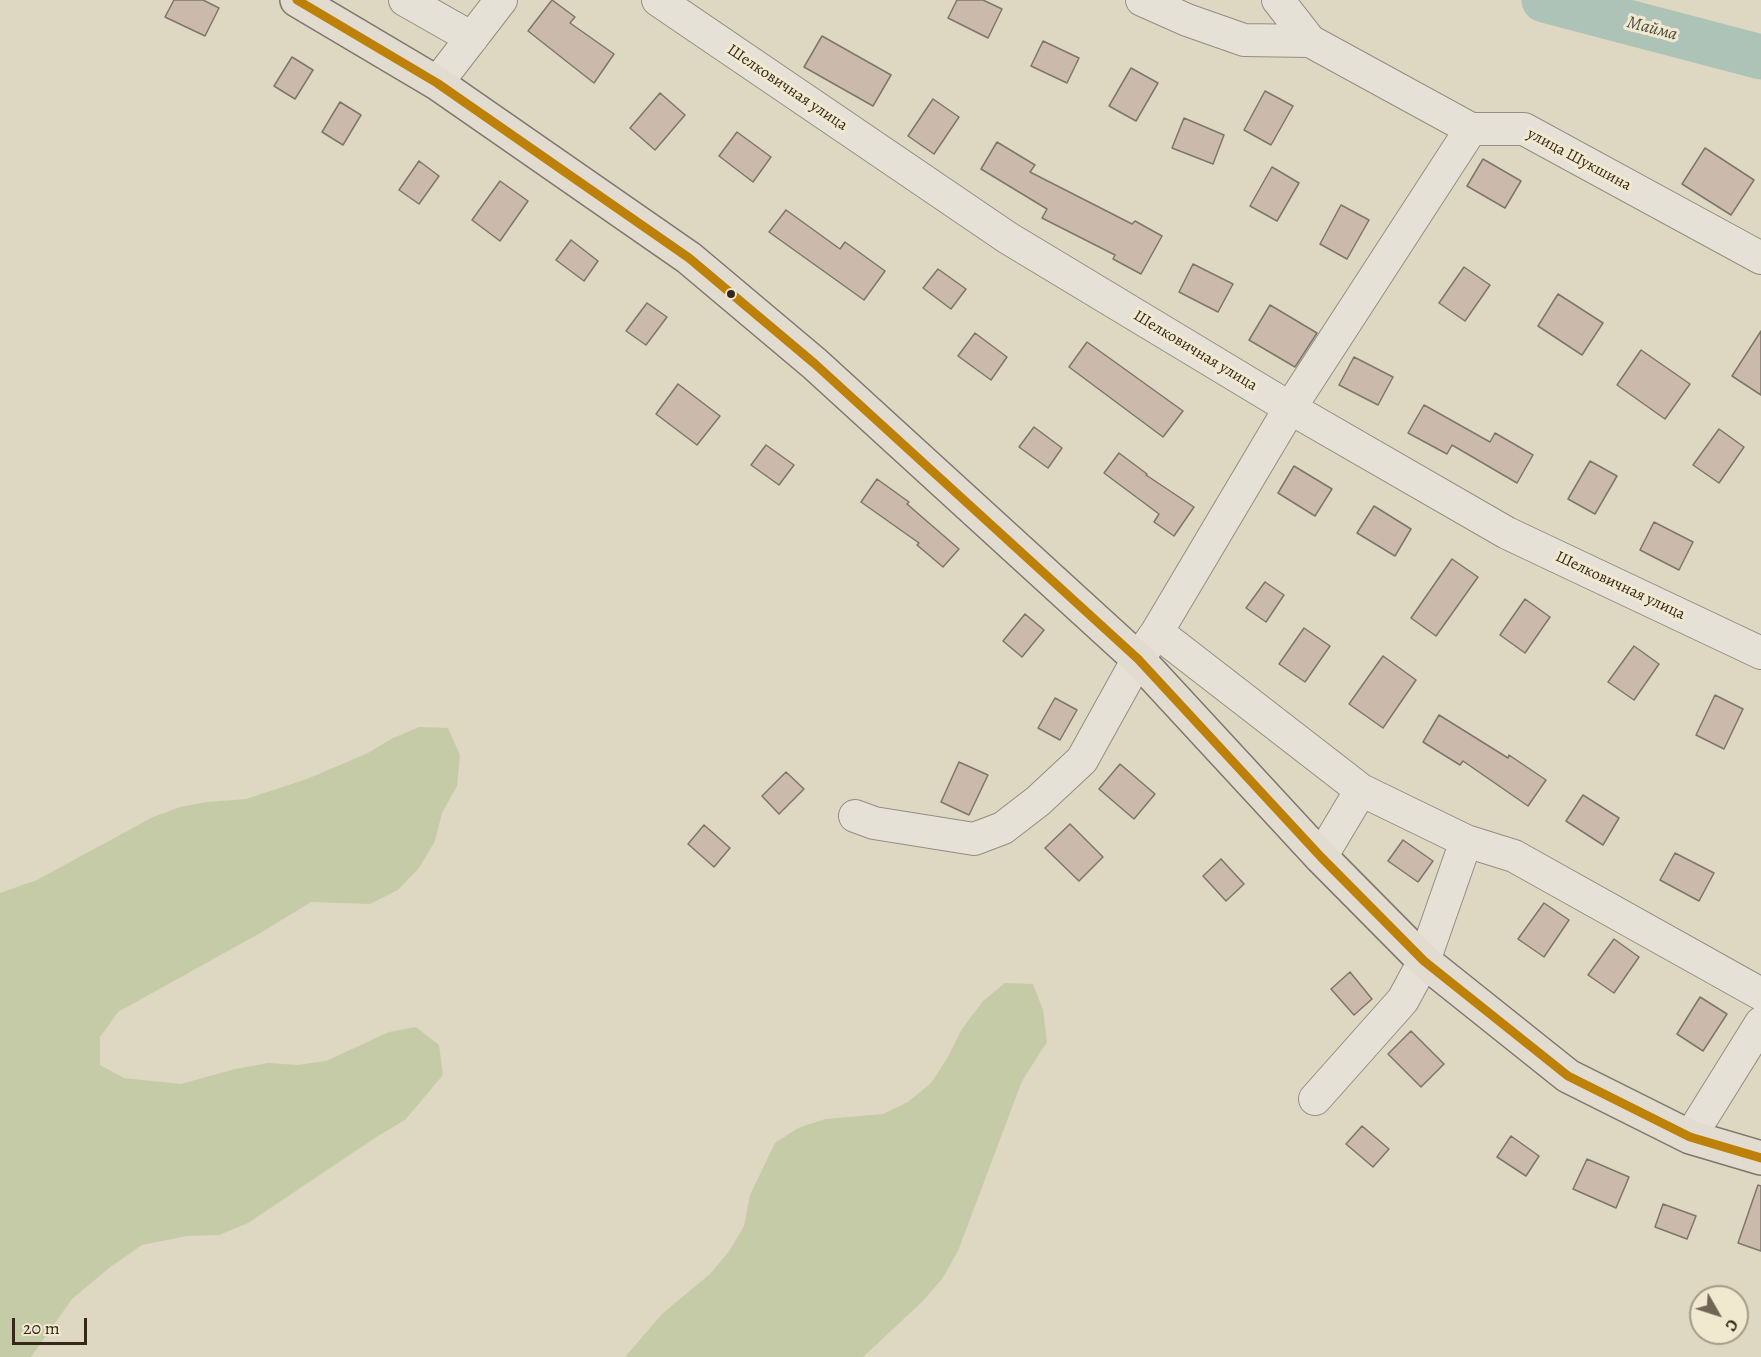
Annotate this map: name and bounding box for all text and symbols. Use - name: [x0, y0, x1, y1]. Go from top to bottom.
- water label: Майма: [1624, 12, 1680, 46]
- street label: Шелковичная улица: [723, 41, 851, 135]
- street label: улица Шукшина: [1524, 124, 1634, 196]
- unlabelled marker: [725, 288, 737, 300]
- street label: Шелковичная улица: [1130, 306, 1260, 396]
- street label: Шелковичная улица: [1552, 547, 1688, 625]
- north arrow: [1689, 1285, 1749, 1345]
- scale bar: [15, 1306, 90, 1344]
- text: С: [1720, 1314, 1743, 1336]
- text: 20 m: [23, 1316, 60, 1340]

